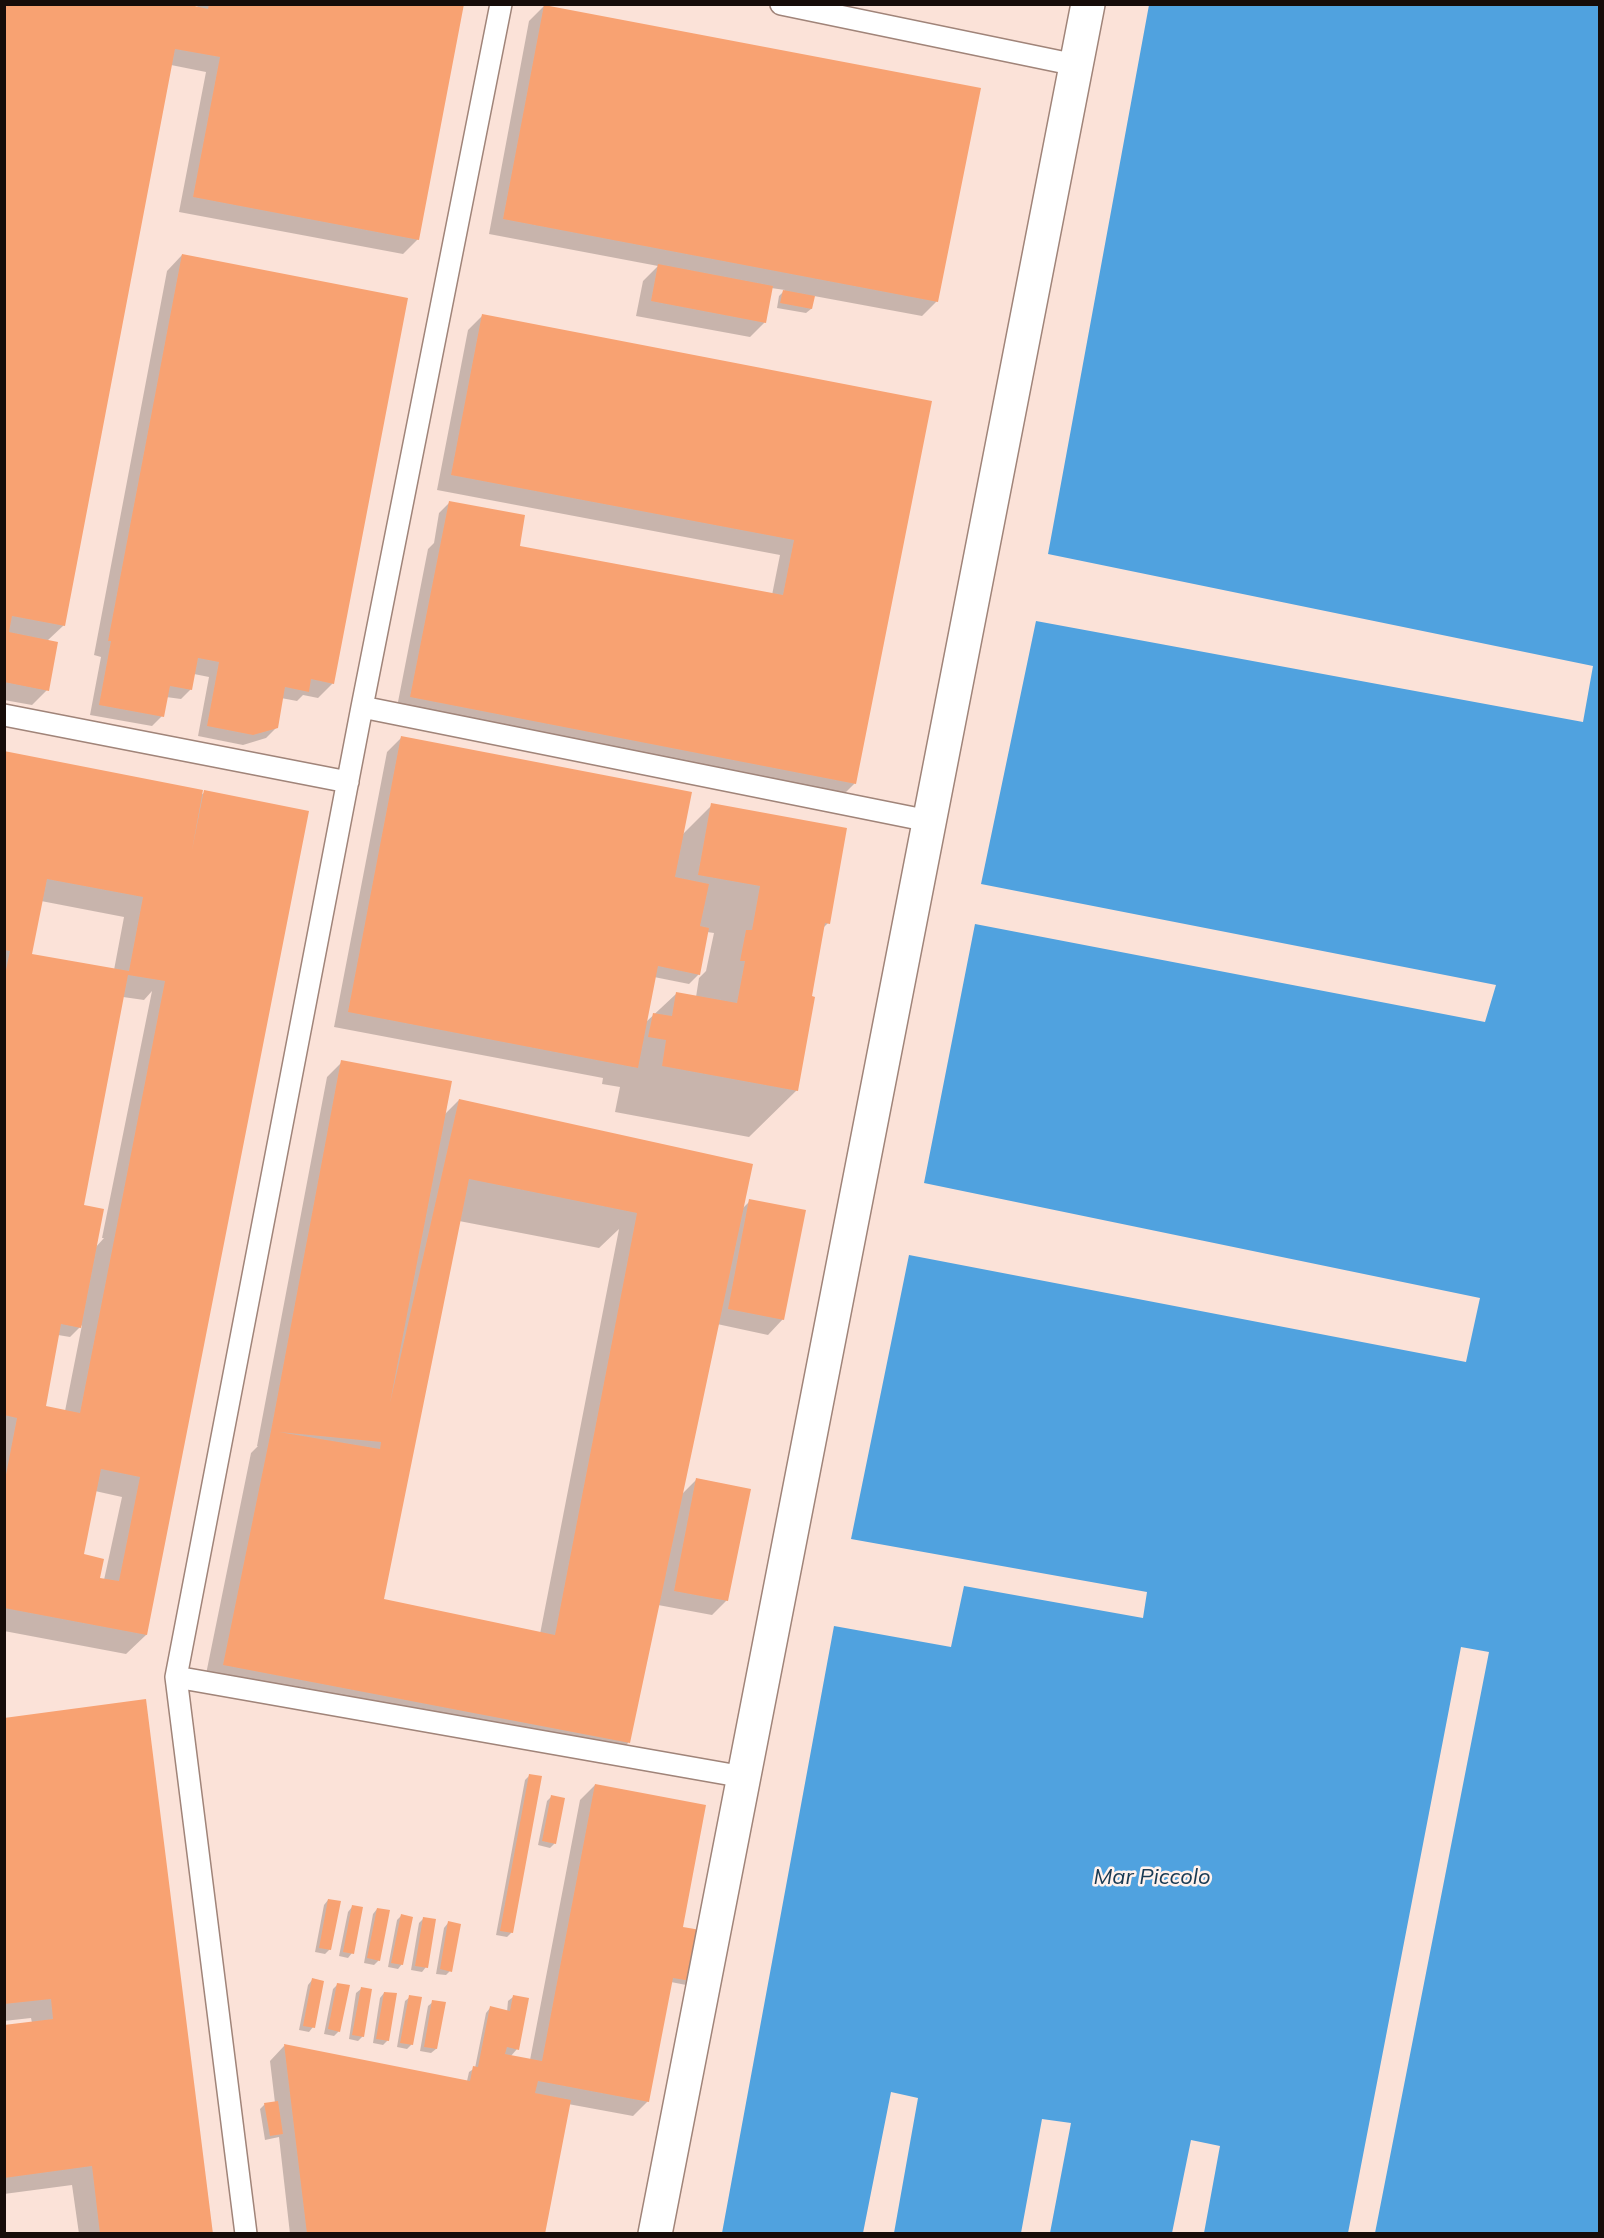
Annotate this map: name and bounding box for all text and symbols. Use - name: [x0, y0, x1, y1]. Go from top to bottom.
- water label: Mar Piccolo: [1093, 1864, 1211, 1890]

